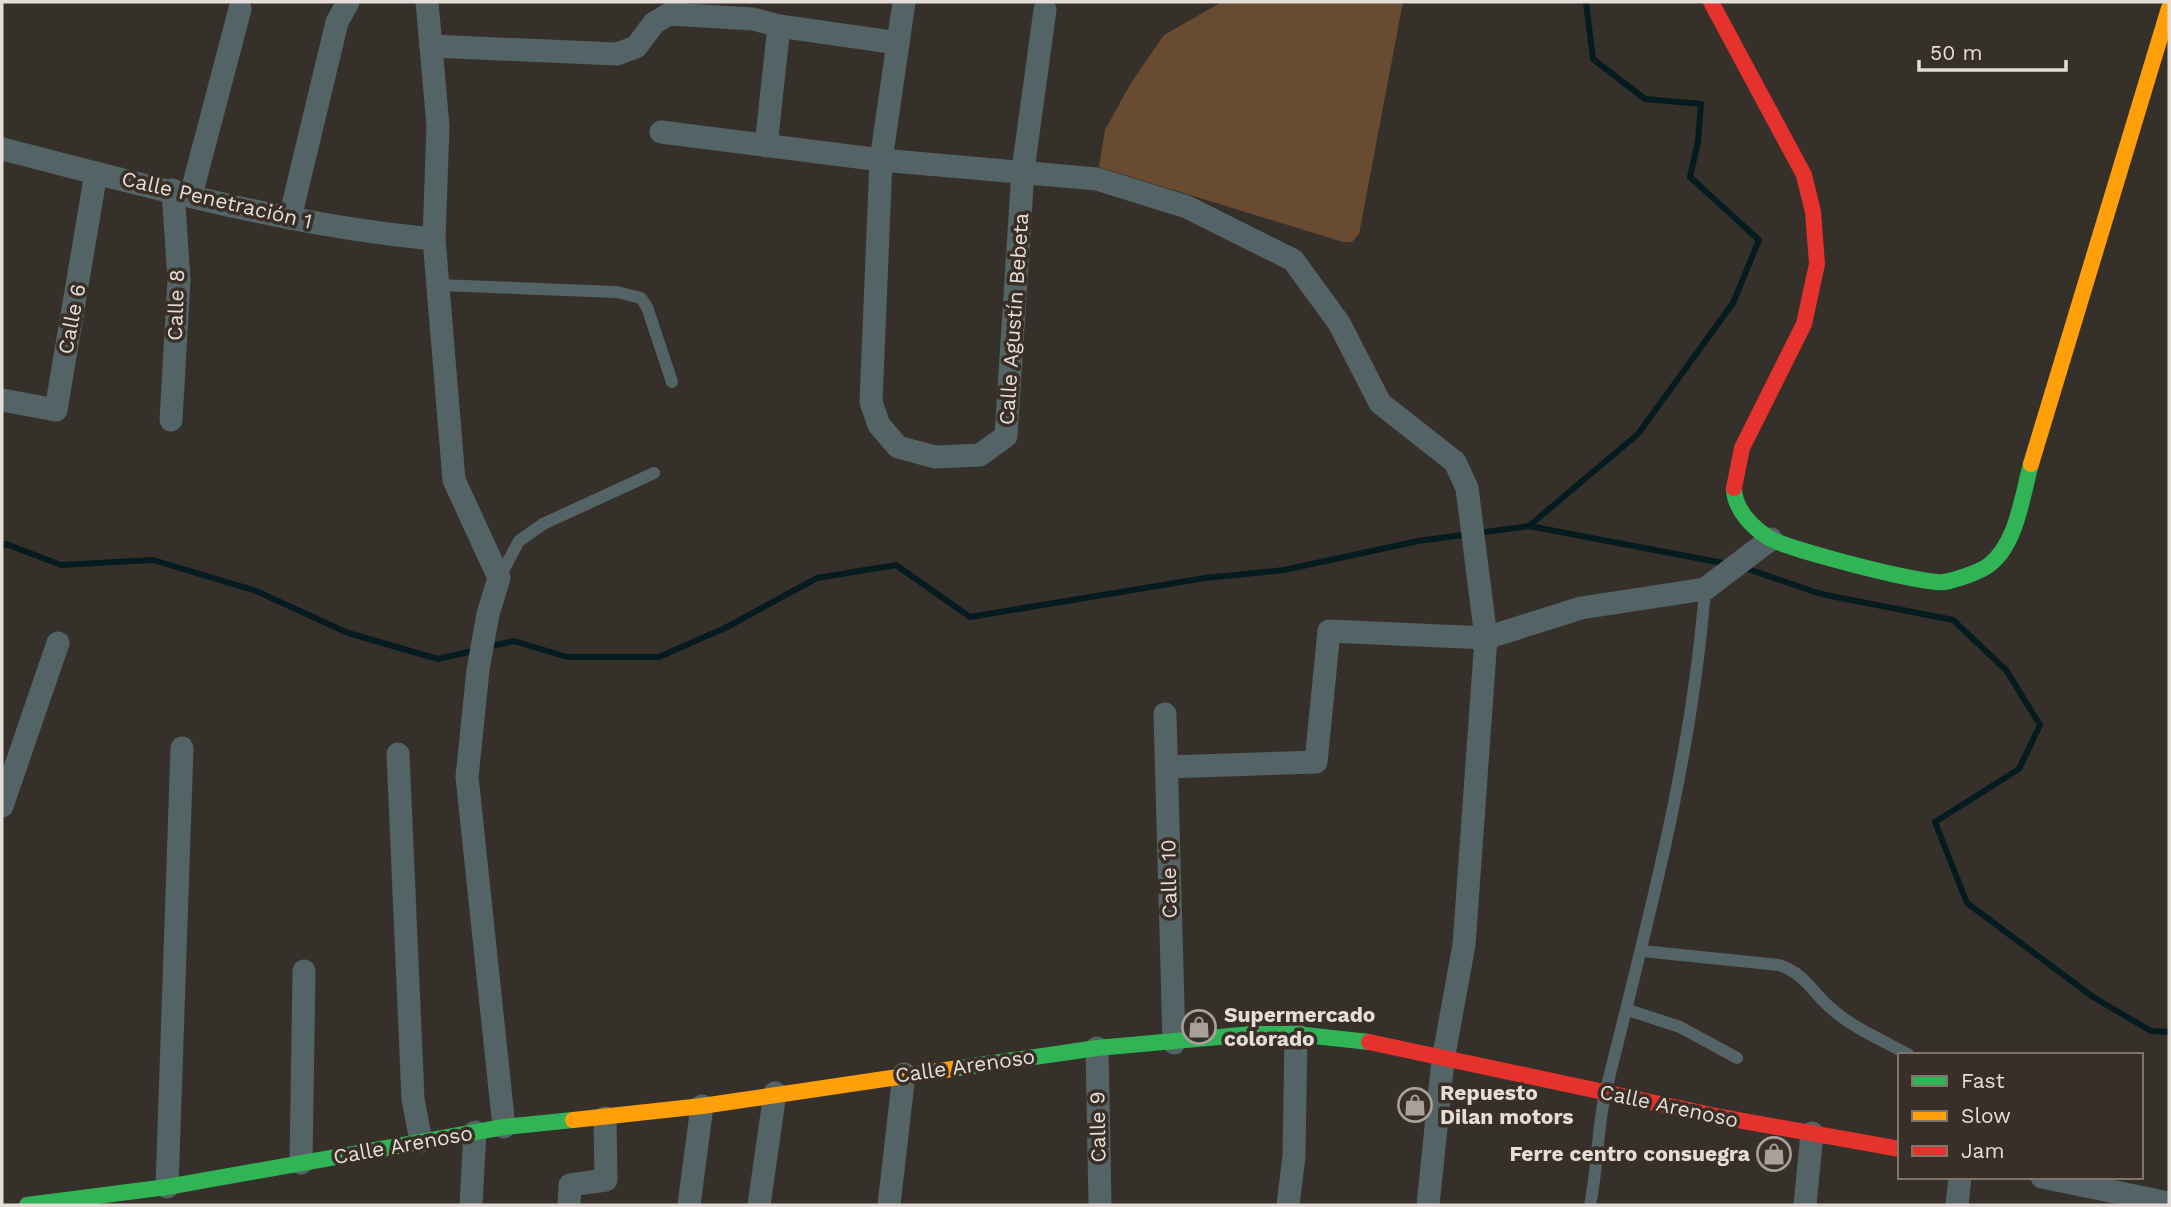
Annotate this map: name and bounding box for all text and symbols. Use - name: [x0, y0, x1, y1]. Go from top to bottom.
- scale bar: [1919, 28, 2066, 72]
- text: 50 m: [1930, 40, 1982, 65]
- street label: Calle Penetración 1: [119, 165, 315, 234]
- street label: Calle Agustín Bebeta: [994, 212, 1033, 426]
- street label: Calle 8: [162, 269, 189, 341]
- street label: Calle 6: [52, 282, 91, 356]
- street label: Calle 10: [1155, 839, 1182, 919]
- place label: Supermercado colorado: [1224, 1002, 1375, 1051]
- shop icon: Supermercado colorado: [1180, 1008, 1218, 1046]
- street label: Calle Arenoso: [893, 1043, 1037, 1088]
- legend: [1898, 1053, 2143, 1179]
- text: Fast: [1961, 1068, 2005, 1093]
- street label: Calle Arenoso: [1598, 1079, 1741, 1132]
- place label: Repuesto Dilan motors: [1440, 1080, 1573, 1129]
- shop icon: Repuesto Dilan motors: [1396, 1086, 1434, 1124]
- street label: Calle 9: [1084, 1091, 1111, 1163]
- text: Slow: [1961, 1103, 2011, 1128]
- street label: Calle Arenoso: [331, 1120, 475, 1169]
- shop icon: Ferre centro consuegra: [1755, 1135, 1793, 1173]
- text: Jam: [1961, 1138, 2004, 1163]
- place label: Ferre centro consuegra: [1510, 1141, 1751, 1166]

